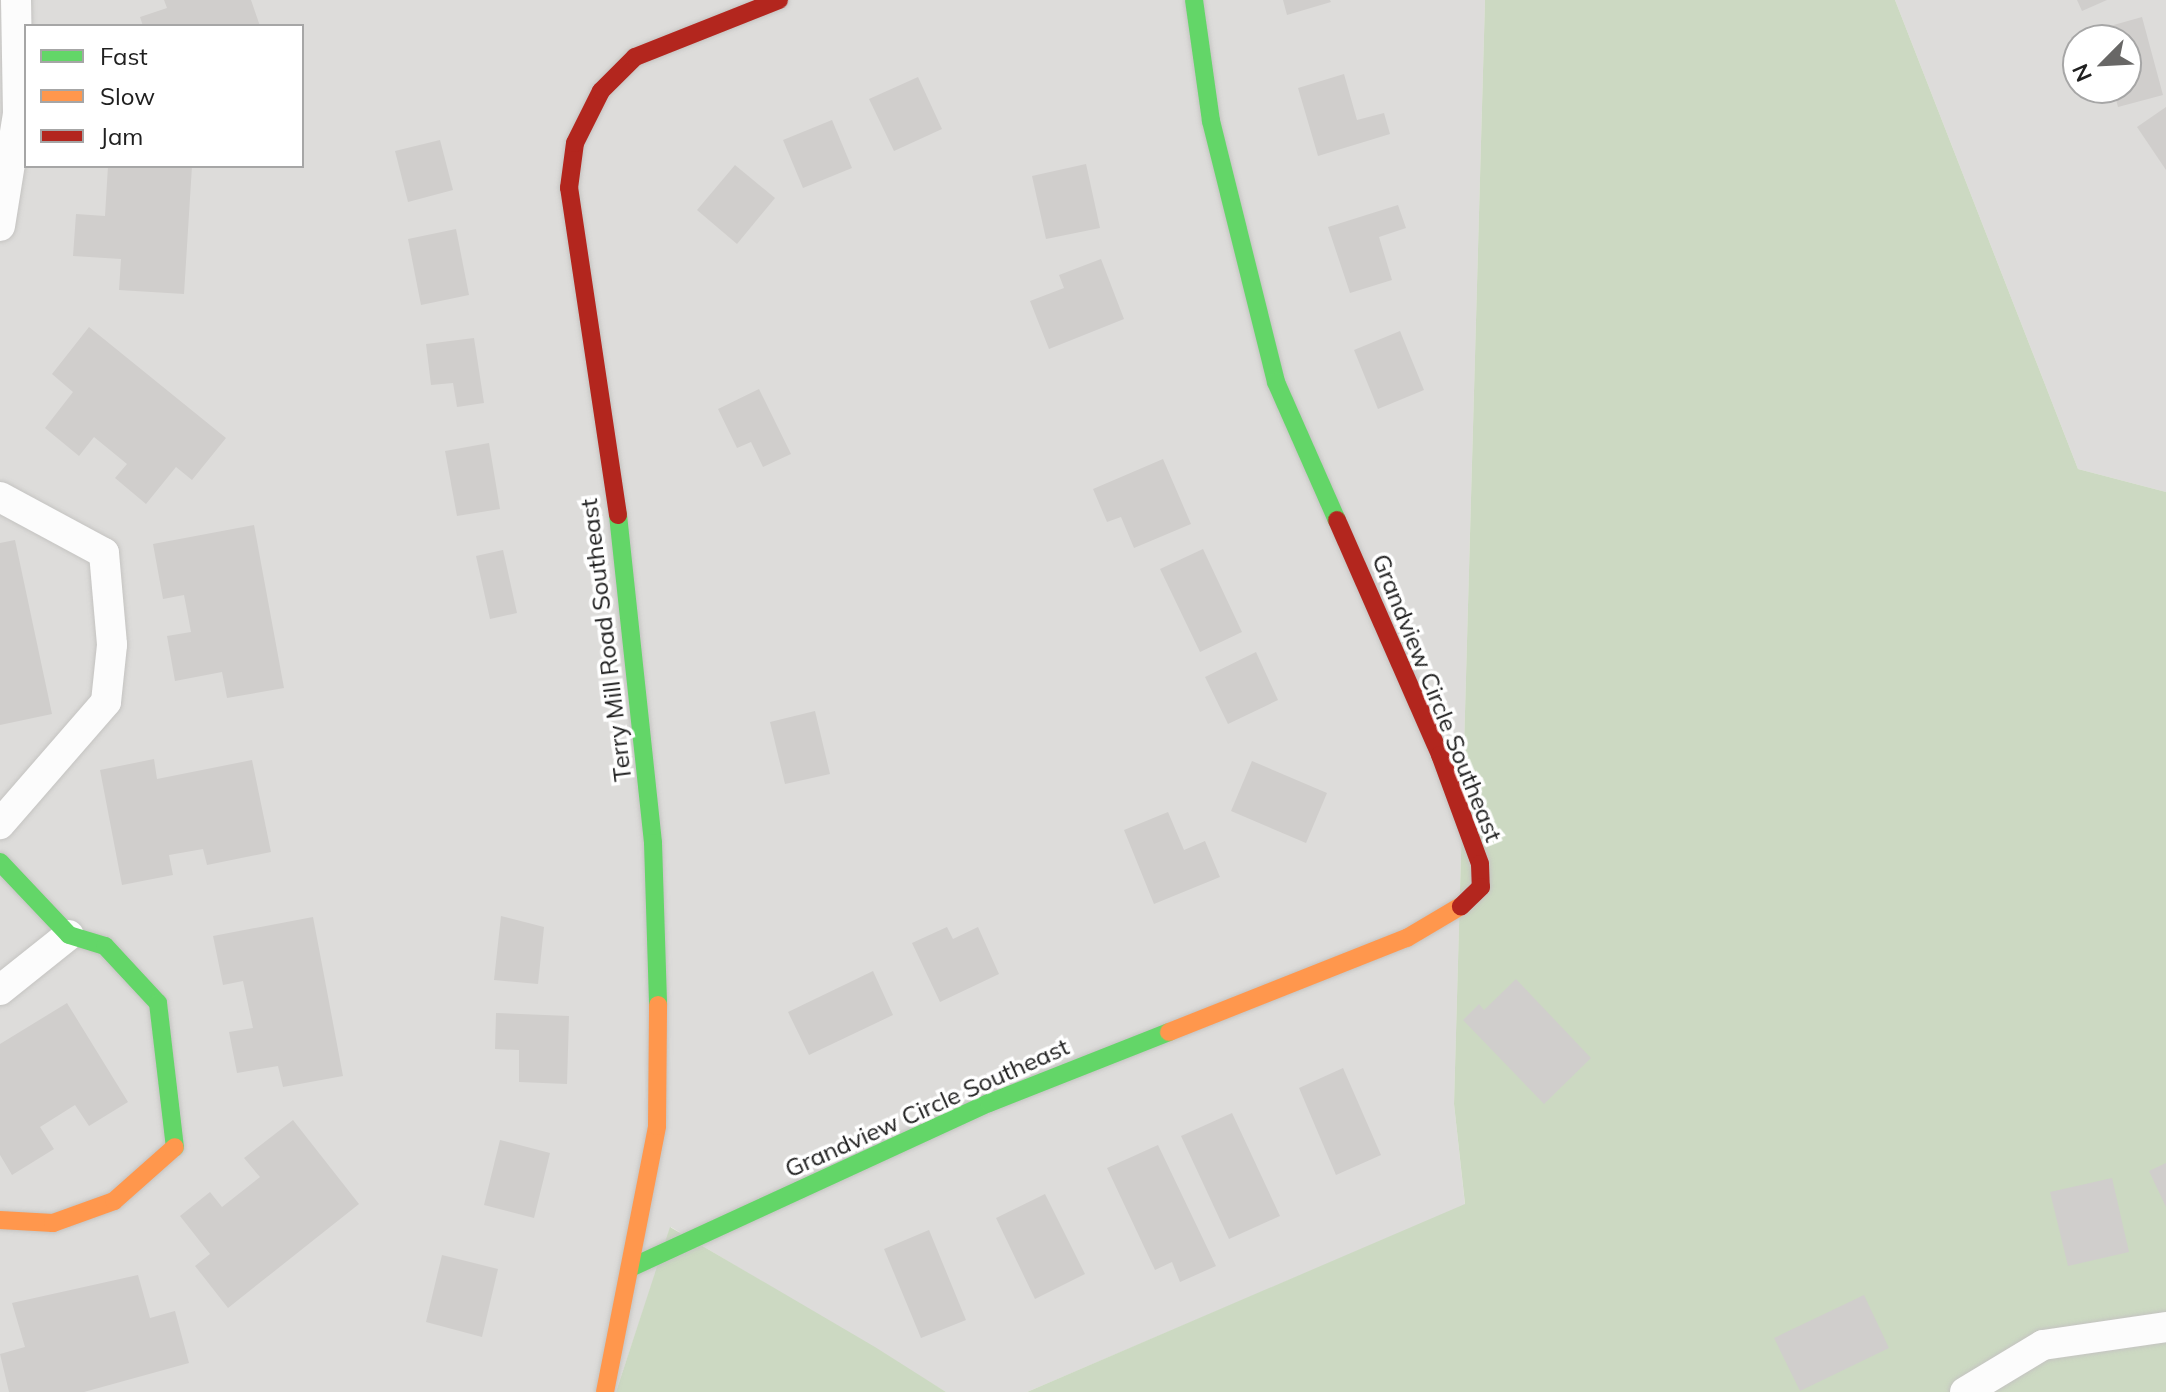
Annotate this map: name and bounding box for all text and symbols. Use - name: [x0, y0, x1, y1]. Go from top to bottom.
- legend: [24, 24, 304, 168]
- north arrow: [2062, 24, 2142, 104]
- text: Fast: [100, 41, 148, 71]
- text: N: [2066, 60, 2098, 86]
- text: Slow: [100, 81, 155, 111]
- text: Jam: [100, 121, 143, 151]
- street label: Terry Mill Road Southeast: [574, 497, 638, 783]
- street label: Grandview Circle Southeast: [1366, 550, 1508, 846]
- street label: Grandview Circle Southeast: [781, 1032, 1073, 1184]

